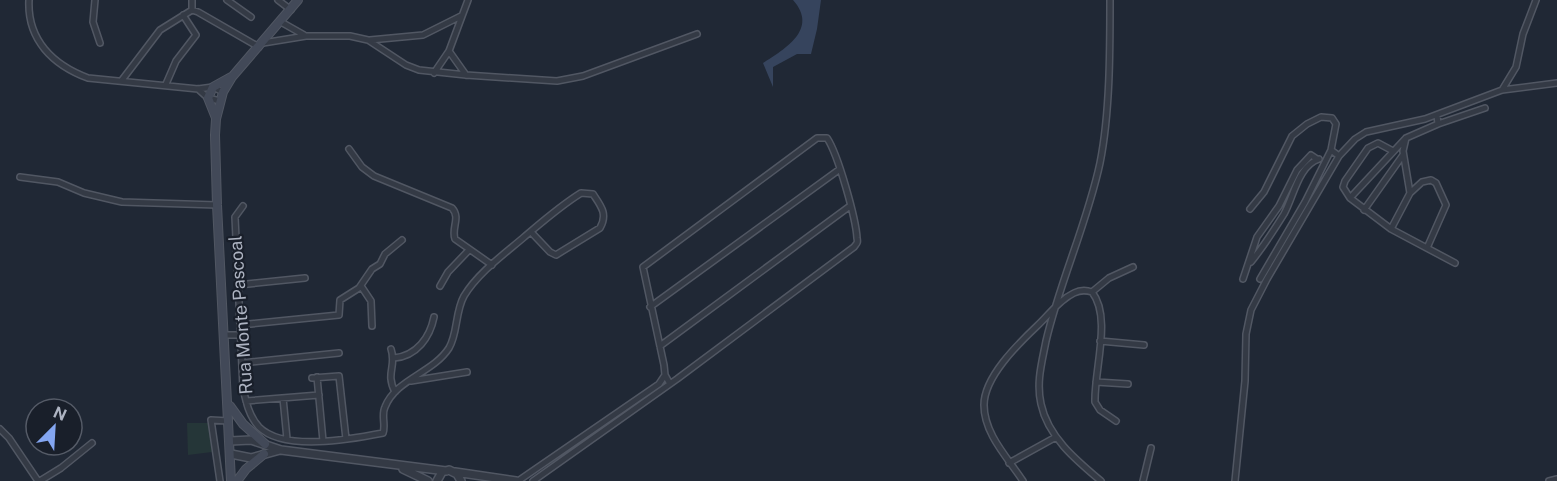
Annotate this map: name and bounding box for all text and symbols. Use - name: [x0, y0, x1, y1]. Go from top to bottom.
- street label: Rua Monte Pascoal: [224, 235, 257, 395]
- north arrow: [24, 397, 84, 457]
- text: N: [50, 403, 69, 425]

